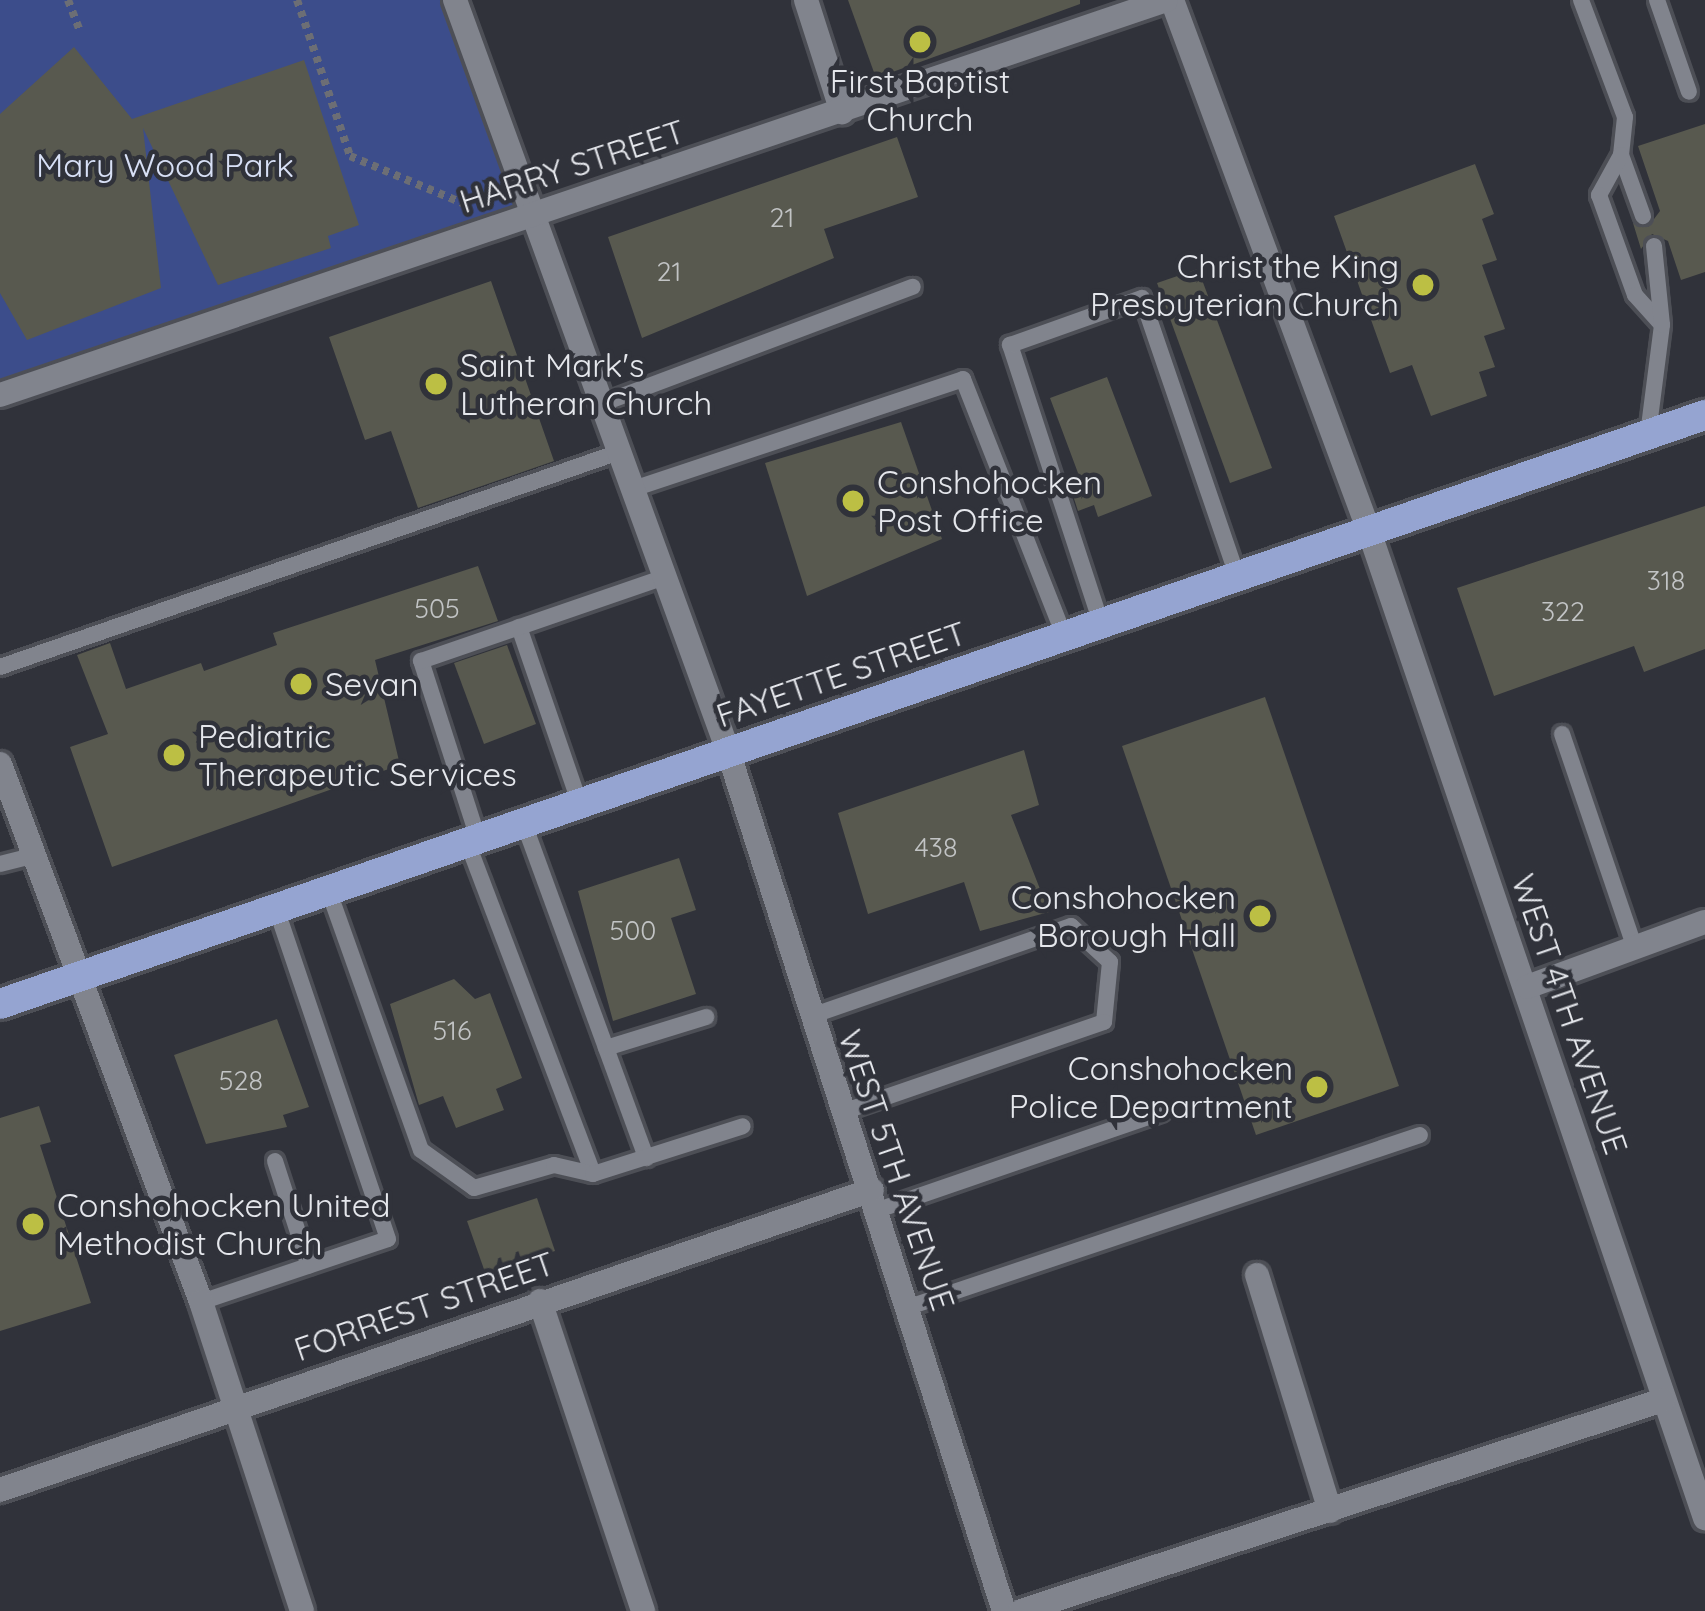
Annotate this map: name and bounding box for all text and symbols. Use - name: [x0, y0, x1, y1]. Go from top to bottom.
- marker: First Baptist Church: [907, 29, 933, 55]
- place label: First Baptist Church: [830, 61, 1010, 139]
- street label: HARRY STREET: [455, 111, 689, 221]
- park label: Mary Wood Park: [36, 145, 294, 185]
- house number: 21: [770, 202, 794, 234]
- place label: Christ the King Presbyterian Church: [1090, 246, 1399, 324]
- house number: 21: [657, 256, 681, 288]
- marker: Christ the King Presbyterian Church: [1410, 272, 1436, 298]
- place label: Saint Mark's Lutheran Church: [460, 345, 712, 423]
- marker: Saint Mark's Lutheran Church: [423, 371, 449, 397]
- place label: Conshohocken Post Office: [877, 462, 1102, 540]
- marker: Conshohocken Post Office: [840, 488, 866, 514]
- house number: 318: [1647, 565, 1685, 597]
- house number: 505: [414, 593, 460, 625]
- house number: 322: [1541, 596, 1585, 628]
- street label: FAYETTE STREET: [711, 613, 971, 735]
- place label: Sevan: [325, 664, 418, 704]
- marker: Sevan: [288, 671, 314, 697]
- place label: Pediatric Therapeutic Services: [198, 716, 517, 794]
- marker: Pediatric Therapeutic Services: [161, 742, 187, 768]
- house number: 438: [915, 832, 957, 864]
- street label: WEST 4TH AVENUE: [1504, 869, 1636, 1159]
- place label: Conshohocken Borough Hall: [1011, 877, 1236, 955]
- marker: Conshohocken Borough Hall: [1247, 903, 1273, 929]
- house number: 500: [610, 915, 656, 947]
- house number: 516: [432, 1015, 472, 1047]
- street label: WEST 5TH AVENUE: [830, 1025, 964, 1315]
- place label: Conshohocken Police Department: [1009, 1048, 1293, 1126]
- house number: 528: [219, 1065, 263, 1097]
- marker: Conshohocken Police Department: [1304, 1074, 1330, 1100]
- place label: Conshohocken United Methodist Church: [57, 1185, 390, 1263]
- marker: Conshohocken United Methodist Church: [20, 1211, 46, 1237]
- street label: FORREST STREET: [289, 1243, 559, 1369]

